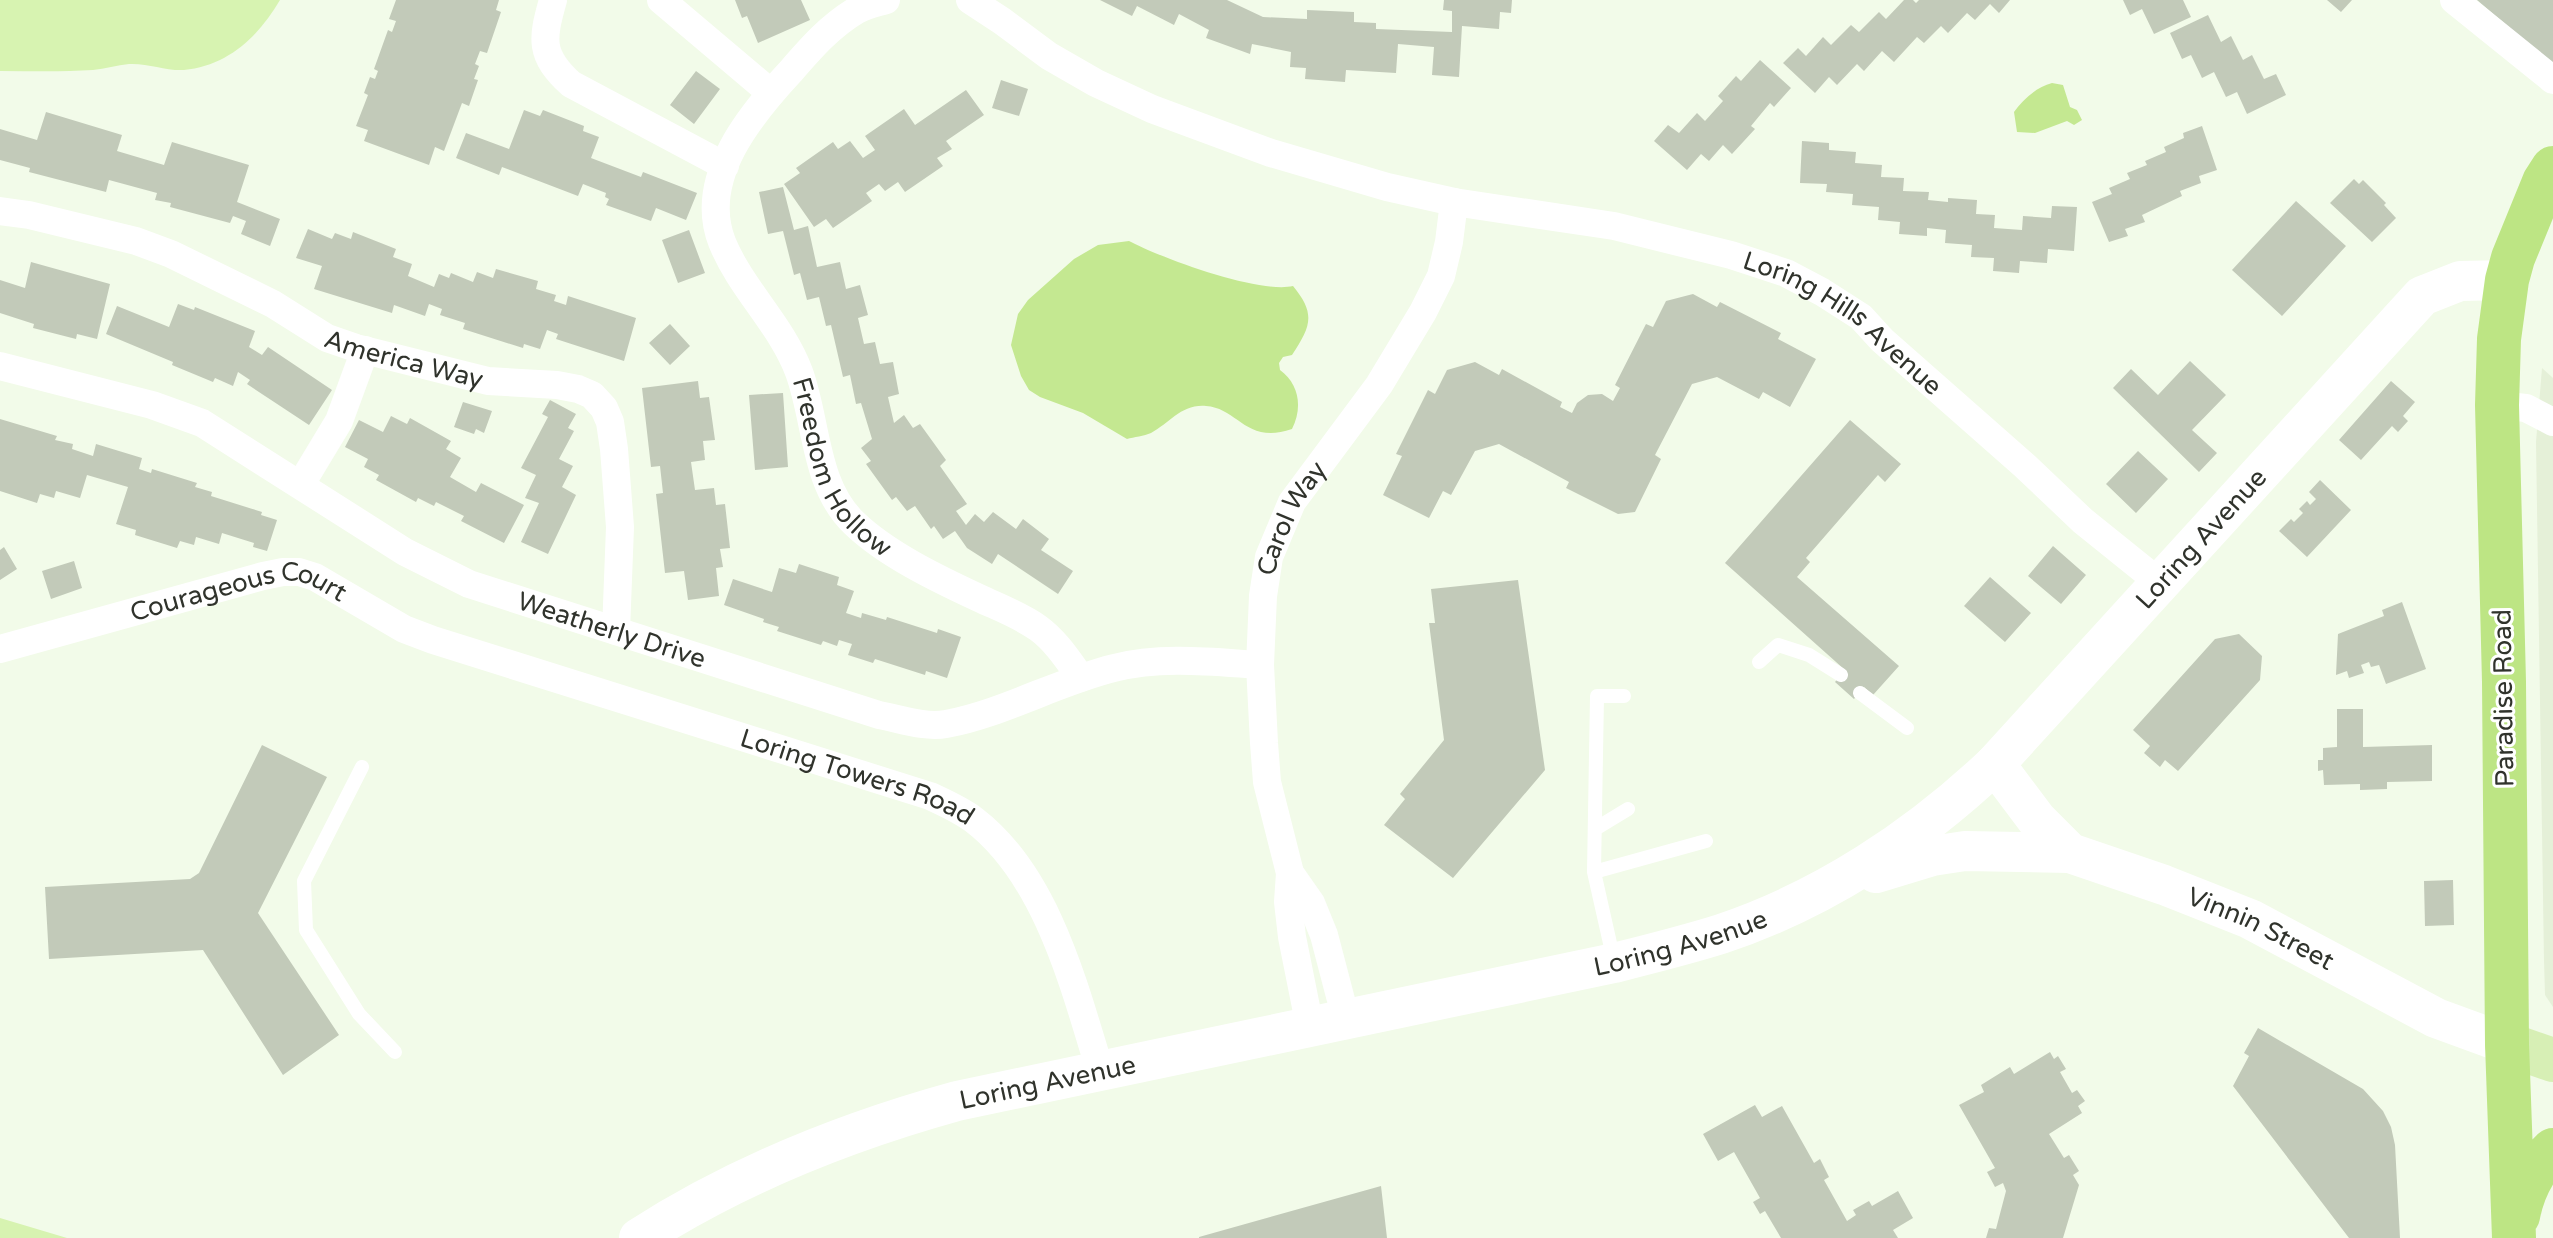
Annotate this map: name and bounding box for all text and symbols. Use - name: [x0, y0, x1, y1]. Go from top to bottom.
- street label: Loring Hills Avenue: [1739, 245, 1948, 402]
- street label: America Way: [320, 323, 487, 395]
- street label: Freedom Hollow: [786, 374, 898, 564]
- street label: Carol Way: [1251, 455, 1333, 577]
- street label: Loring Avenue: [2129, 462, 2273, 616]
- street label: Courageous Court: [126, 557, 352, 628]
- street label: Weatherly Drive: [514, 586, 710, 675]
- street label: Paradise Road: [2486, 609, 2521, 787]
- street label: Loring Towers Road: [736, 722, 980, 832]
- street label: Vinnin Street: [2183, 881, 2339, 977]
- street label: Loring Avenue: [1591, 903, 1772, 983]
- street label: Loring Avenue: [957, 1049, 1139, 1116]

